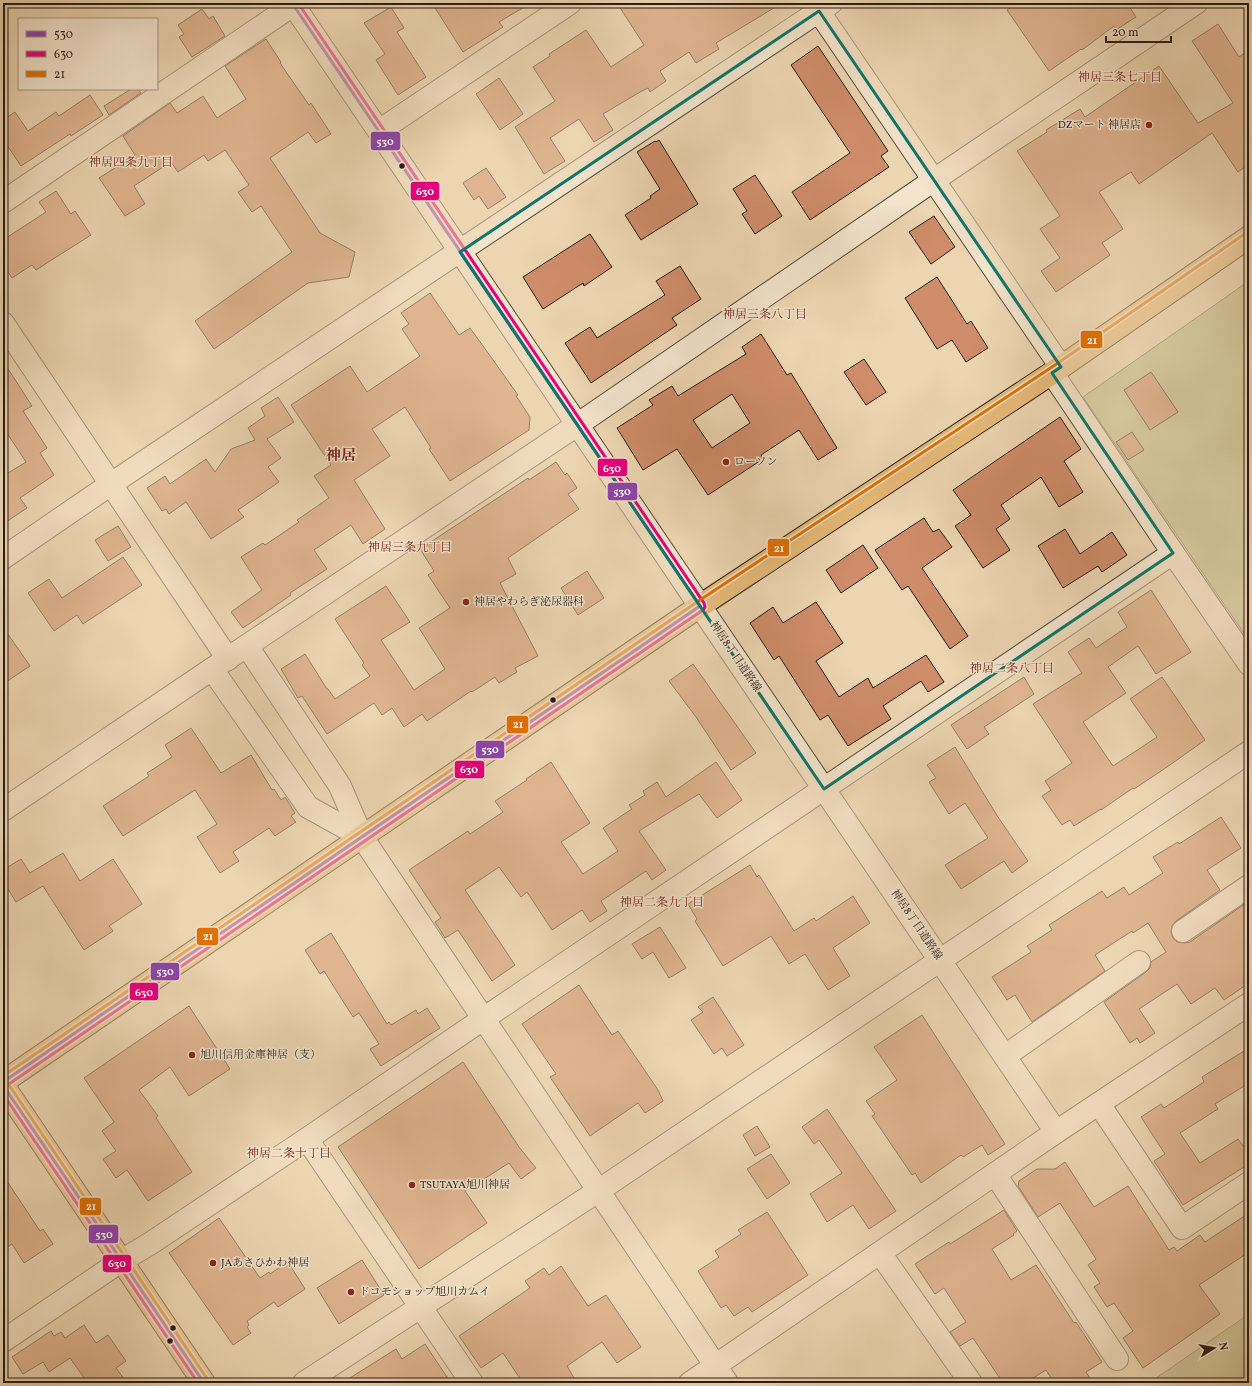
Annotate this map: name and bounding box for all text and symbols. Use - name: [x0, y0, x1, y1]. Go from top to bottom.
- legend: [18, 18, 158, 90]
- scale bar: [1106, 18, 1171, 44]
- text: 20 m: [1112, 25, 1139, 41]
- text: 530: [54, 27, 73, 43]
- text: 630: [54, 47, 73, 63]
- text: 21: [54, 67, 65, 83]
- district label: 神居三条七丁目: [1078, 70, 1162, 86]
- place label: DZマート 神居店: [1058, 118, 1141, 133]
- marker: DZマート 神居店: [1144, 120, 1154, 130]
- line badge: 530: [370, 131, 401, 151]
- text: 530: [376, 135, 394, 150]
- district label: 神居四条九丁目: [89, 155, 173, 171]
- unlabelled marker: [397, 161, 407, 171]
- line badge: 630: [410, 181, 440, 201]
- text: 630: [416, 185, 434, 200]
- district label: 神居三条八丁目: [723, 307, 807, 323]
- line badge: 21: [1080, 330, 1103, 349]
- text: 21: [1087, 334, 1097, 349]
- district label: 神居: [326, 446, 356, 467]
- place label: ローソン: [734, 455, 778, 470]
- marker: ローソン: [721, 457, 731, 467]
- line badge: 630: [597, 458, 628, 477]
- text: 630: [603, 462, 621, 477]
- line badge: 530: [607, 482, 638, 501]
- text: 530: [613, 485, 631, 500]
- line badge: 21: [767, 538, 790, 557]
- district label: 神居三条九丁目: [368, 540, 452, 556]
- text: 21: [774, 542, 784, 557]
- place label: 神居やわらぎ泌尿器科: [474, 595, 584, 610]
- marker: 神居やわらぎ泌尿器科: [461, 597, 471, 607]
- street label: 神居8丁目道路線: [706, 619, 764, 695]
- district label: 神居二条八丁目: [970, 661, 1054, 677]
- unlabelled marker: [548, 695, 558, 705]
- line badge: 21: [506, 715, 529, 734]
- text: 21: [513, 718, 523, 733]
- line badge: 530: [475, 740, 505, 759]
- text: 530: [481, 743, 499, 758]
- line badge: 630: [454, 760, 485, 779]
- text: 630: [460, 763, 478, 778]
- street label: 神居8丁目道路線: [887, 887, 945, 963]
- district label: 神居二条九丁目: [620, 895, 704, 911]
- line badge: 21: [196, 927, 219, 946]
- text: 21: [203, 930, 213, 945]
- line badge: 530: [150, 962, 180, 981]
- text: 530: [156, 965, 174, 980]
- line badge: 630: [129, 982, 159, 1001]
- text: 630: [135, 986, 153, 1001]
- place label: 旭川信用金庫神居（支）: [200, 1048, 321, 1063]
- marker: 旭川信用金庫神居（支）: [187, 1050, 197, 1060]
- district label: 神居二条十丁目: [247, 1146, 331, 1162]
- place label: TSUTAYA旭川神居: [420, 1178, 510, 1193]
- marker: TSUTAYA旭川神居: [407, 1180, 417, 1190]
- line badge: 21: [79, 1197, 102, 1216]
- text: 21: [86, 1200, 96, 1215]
- line badge: 530: [88, 1224, 119, 1244]
- text: 530: [95, 1228, 113, 1243]
- line badge: 630: [102, 1254, 132, 1273]
- place label: JAあさひかわ神居: [221, 1256, 309, 1271]
- text: 630: [108, 1257, 126, 1272]
- marker: JAあさひかわ神居: [208, 1258, 218, 1268]
- place label: ドコモショップ旭川カムイ: [359, 1285, 490, 1300]
- marker: ドコモショップ旭川カムイ: [346, 1287, 356, 1297]
- unlabelled marker: [168, 1323, 178, 1333]
- north arrow: [1194, 1328, 1234, 1368]
- unlabelled marker: [165, 1336, 175, 1346]
- text: N: [1214, 1341, 1230, 1352]

